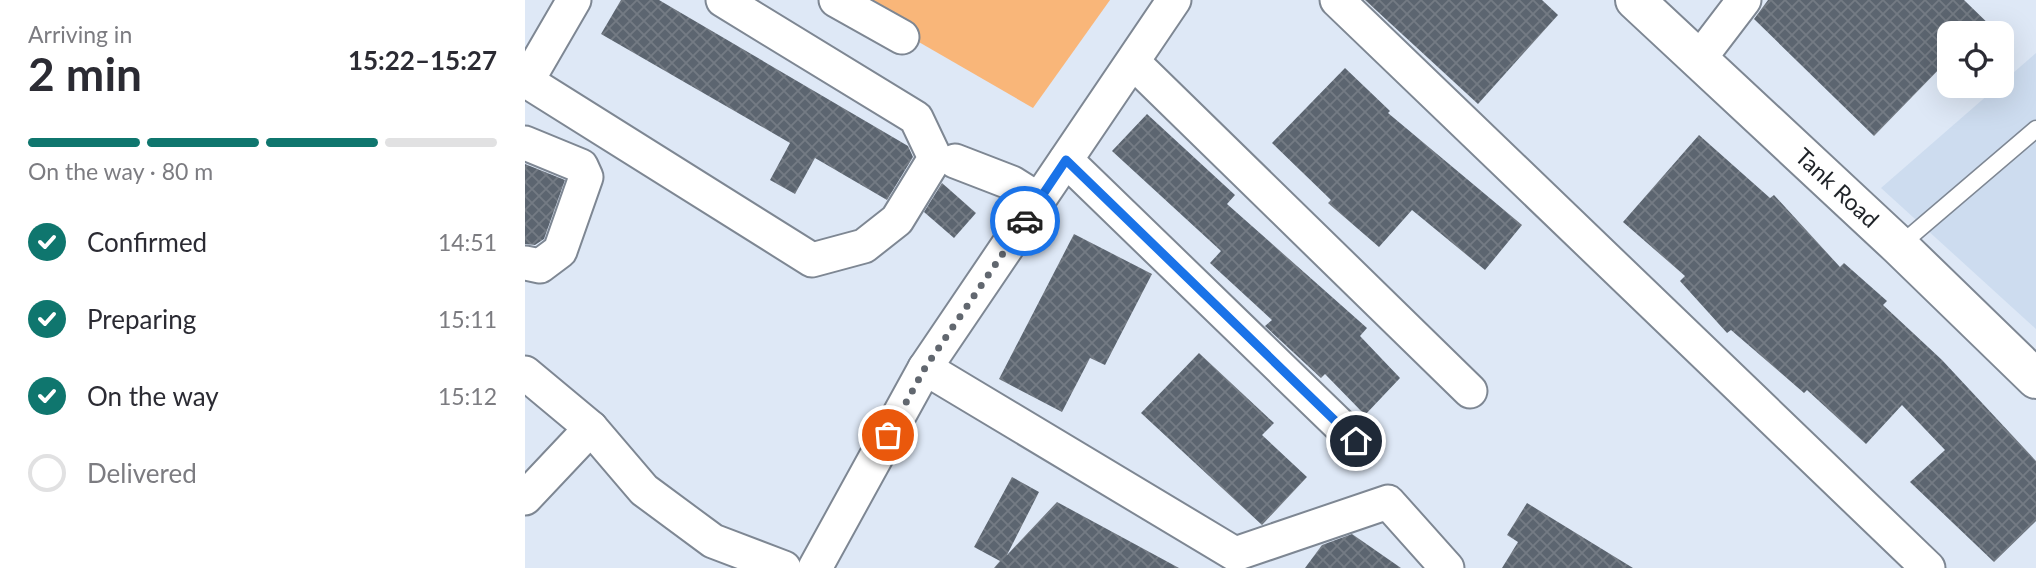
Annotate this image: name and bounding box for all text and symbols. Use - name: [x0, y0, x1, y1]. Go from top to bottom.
- text: Arriving in: [28, 20, 132, 48]
- map controls: [1937, 21, 2014, 98]
- button: locate: [1937, 21, 2014, 98]
- text: 15:22–15:27: [348, 44, 497, 76]
- text: 2 min: [28, 46, 142, 101]
- street label: Tank Road: [1790, 142, 1885, 233]
- text: On the way · 80 m: [28, 157, 213, 185]
- courier: [990, 186, 1060, 256]
- icon: car: [1006, 202, 1044, 240]
- icon: check: [28, 223, 66, 261]
- text: Confirmed: [87, 226, 207, 258]
- text: 14:51: [438, 228, 497, 256]
- icon: check: [28, 300, 66, 338]
- text: Preparing: [87, 303, 196, 335]
- text: 15:11: [438, 305, 497, 333]
- icon: check: [28, 377, 66, 415]
- text: On the way: [87, 380, 219, 412]
- text: 15:12: [438, 382, 497, 410]
- pin: [858, 405, 918, 465]
- pin: [1326, 411, 1386, 471]
- icon: bag: [869, 416, 907, 454]
- icon: home: [1337, 422, 1375, 460]
- text: Delivered: [87, 457, 197, 489]

